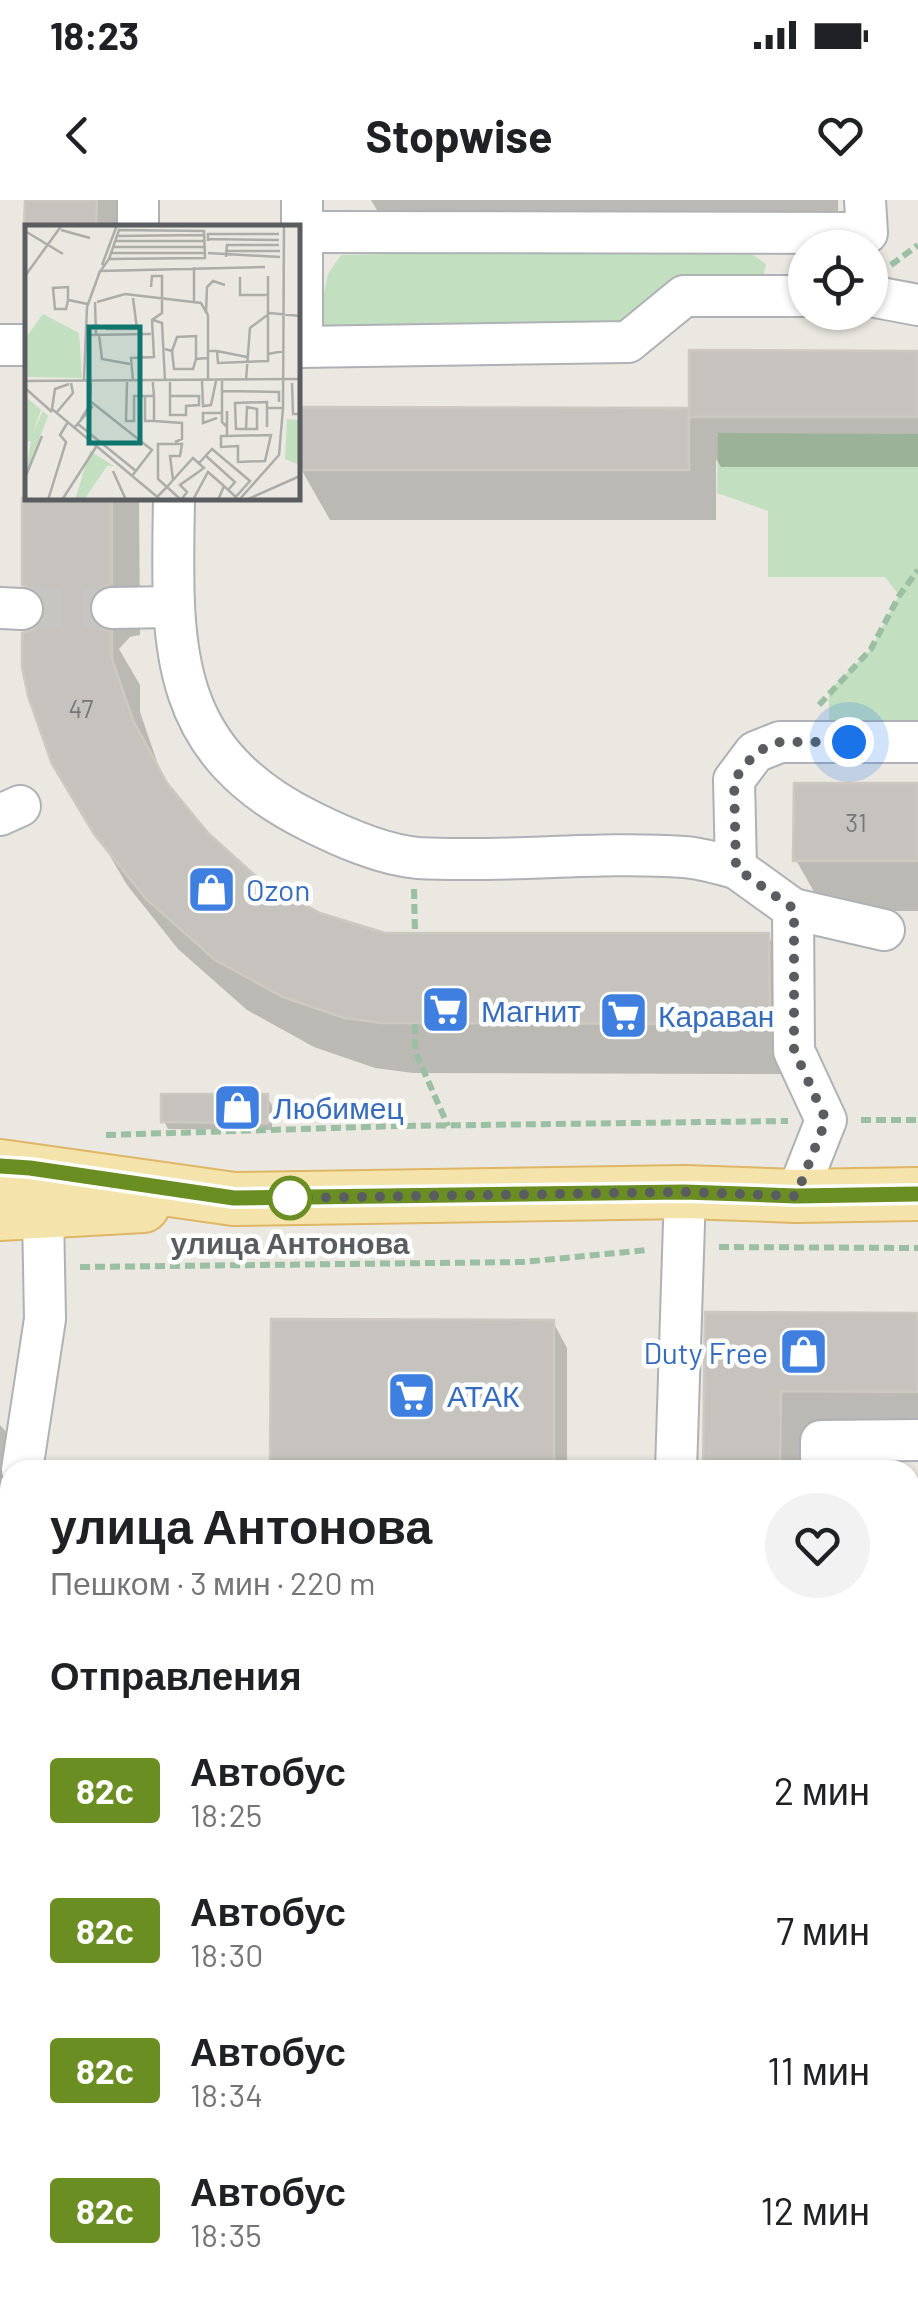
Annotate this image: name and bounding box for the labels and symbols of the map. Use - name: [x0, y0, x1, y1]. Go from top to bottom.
- inset map: [25, 225, 300, 500]
- house number: 47: [69, 693, 94, 723]
- your location: [824, 717, 874, 767]
- house number: 31: [845, 807, 867, 837]
- shop icon: Ozon: [185, 863, 237, 915]
- place label: Ozon: [246, 871, 311, 907]
- supermarket icon: Магнит: [420, 984, 472, 1036]
- supermarket icon: Караван: [597, 989, 649, 1041]
- place label: Магнит: [481, 992, 581, 1028]
- place label: Караван: [658, 997, 774, 1033]
- shop icon: Любимец: [212, 1081, 264, 1133]
- place label: Любимец: [273, 1089, 404, 1125]
- marker: улица Антонова: [269, 1177, 311, 1219]
- place label: улица Антонова: [171, 1224, 410, 1260]
- shop icon: Duty Free: [777, 1326, 829, 1378]
- place label: Duty Free: [644, 1334, 768, 1370]
- supermarket icon: АТАК: [386, 1369, 438, 1421]
- place label: АТАК: [447, 1377, 520, 1413]

